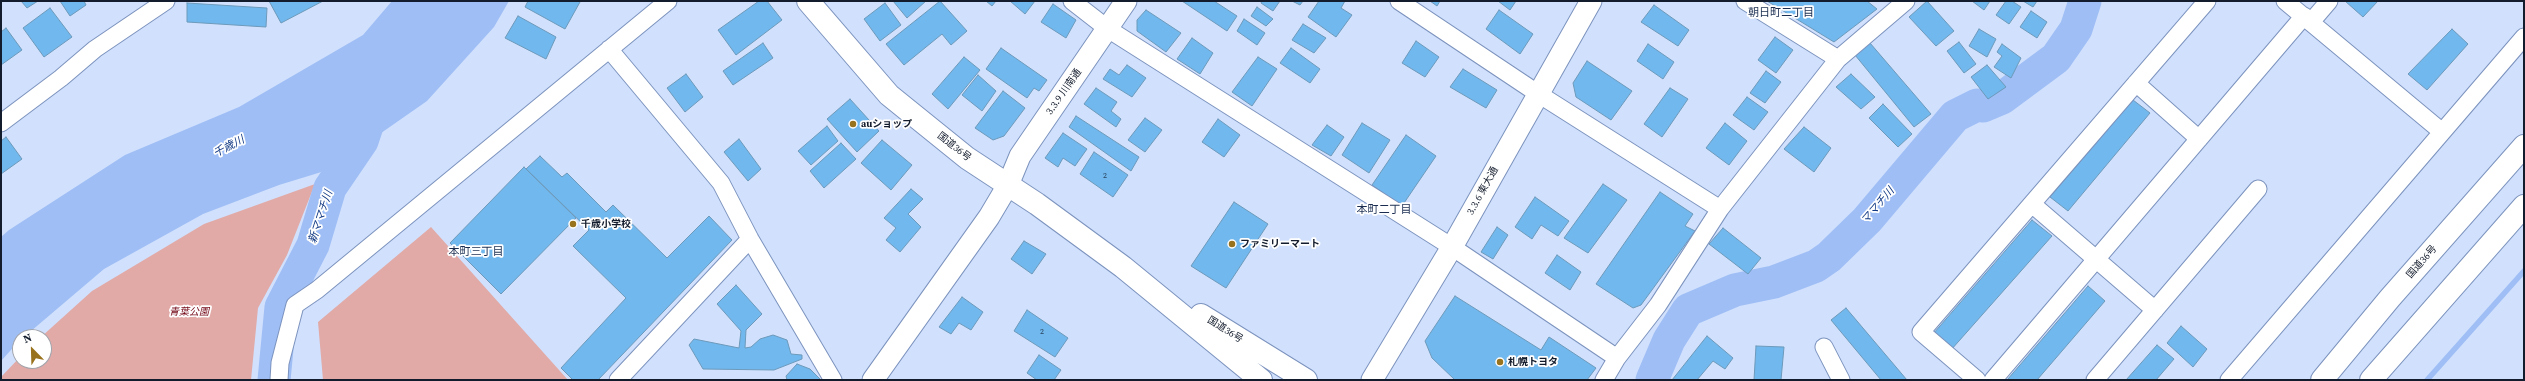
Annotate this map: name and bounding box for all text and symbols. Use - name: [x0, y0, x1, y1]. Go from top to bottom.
- district label: 朝日町二丁目: [1748, 6, 1814, 20]
- street label: 3.3.9 川南通: [1044, 67, 1084, 117]
- place label: auショップ: [861, 118, 912, 130]
- marker: auショップ: [848, 119, 858, 129]
- street label: 国道36号: [935, 130, 973, 164]
- water label: 千歳川: [211, 133, 247, 161]
- street label: 3.3.6 東大通: [1465, 165, 1501, 217]
- house number: 2: [1103, 171, 1107, 181]
- water label: ママチ川: [1859, 185, 1897, 227]
- water label: 新ママチ川: [306, 189, 336, 245]
- district label: 本町二丁目: [1357, 203, 1411, 217]
- place label: 千歳小学校: [581, 218, 631, 230]
- marker: 千歳小学校: [568, 219, 578, 229]
- place label: ファミリーマート: [1240, 238, 1320, 250]
- marker: ファミリーマート: [1227, 239, 1237, 249]
- street label: 国道36号: [2404, 243, 2440, 281]
- district label: 本町三丁目: [449, 245, 503, 259]
- park label: 青葉公園: [169, 306, 209, 318]
- street label: 国道36号: [1205, 314, 1245, 346]
- house number: 2: [1040, 327, 1044, 337]
- north arrow: [12, 329, 52, 369]
- text: N: [21, 330, 34, 347]
- place label: 札幌トヨタ: [1508, 356, 1558, 368]
- marker: 札幌トヨタ: [1495, 357, 1505, 367]

